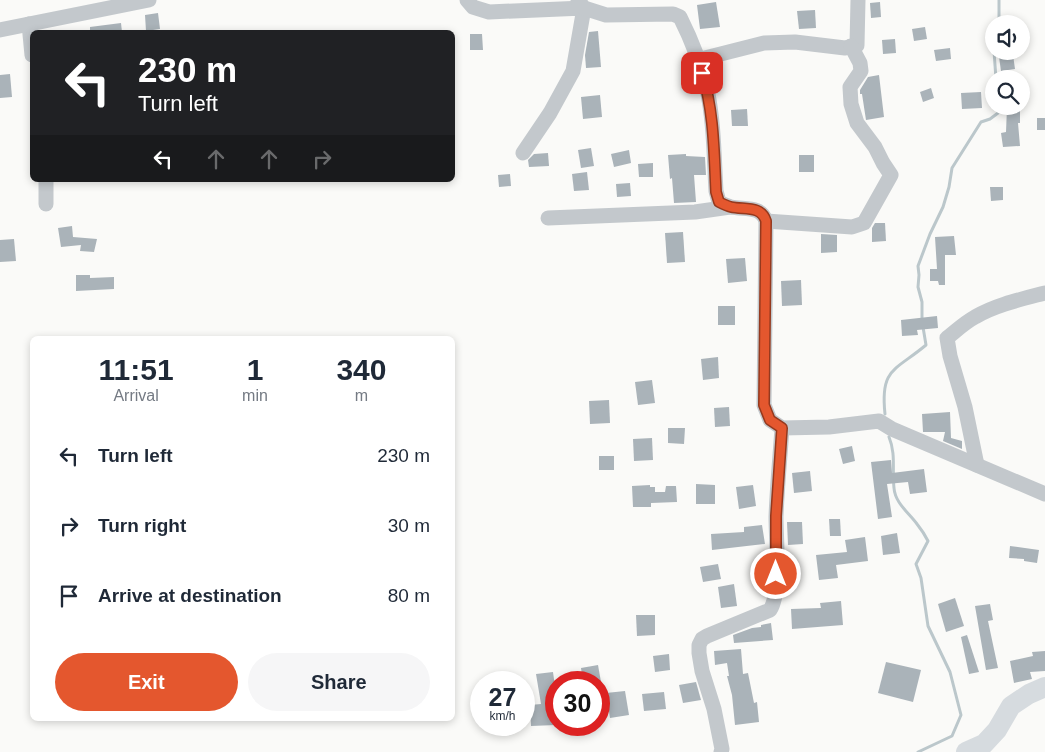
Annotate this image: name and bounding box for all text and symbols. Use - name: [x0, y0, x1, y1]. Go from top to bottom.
- map controls: [985, 15, 1030, 115]
- button: sound: [985, 15, 1030, 60]
- icon: left: [55, 50, 120, 115]
- text: 230 m: [138, 50, 237, 89]
- pin: [681, 52, 723, 94]
- icon: arrive: [688, 59, 716, 87]
- button: search: [985, 70, 1030, 115]
- text: Turn left: [138, 91, 218, 116]
- icon: left: [149, 145, 177, 173]
- icon: ahead: [202, 145, 230, 173]
- icon: ahead: [255, 145, 283, 173]
- icon: right: [308, 145, 336, 173]
- text: 11:51: [99, 353, 174, 386]
- text: 1: [247, 353, 263, 386]
- text: 340: [336, 353, 386, 386]
- text: Arrival: [113, 387, 159, 404]
- text: min: [242, 387, 268, 404]
- text: m: [355, 387, 368, 404]
- icon: left: [55, 442, 83, 470]
- text: Turn left: [98, 445, 173, 466]
- text: 230 m: [377, 445, 430, 466]
- icon: right: [55, 512, 83, 540]
- text: Turn right: [98, 515, 186, 536]
- text: 30 m: [388, 515, 430, 536]
- position arrow: [749, 547, 801, 599]
- icon: arrive: [55, 582, 83, 610]
- text: Arrive at destination: [98, 585, 282, 606]
- text: 80 m: [388, 585, 430, 606]
- button: Exit: [55, 653, 238, 711]
- button: Share: [248, 653, 430, 711]
- speed limit sign: 30: [545, 671, 610, 736]
- text: 27: [489, 683, 516, 711]
- text: km/h: [489, 709, 516, 723]

